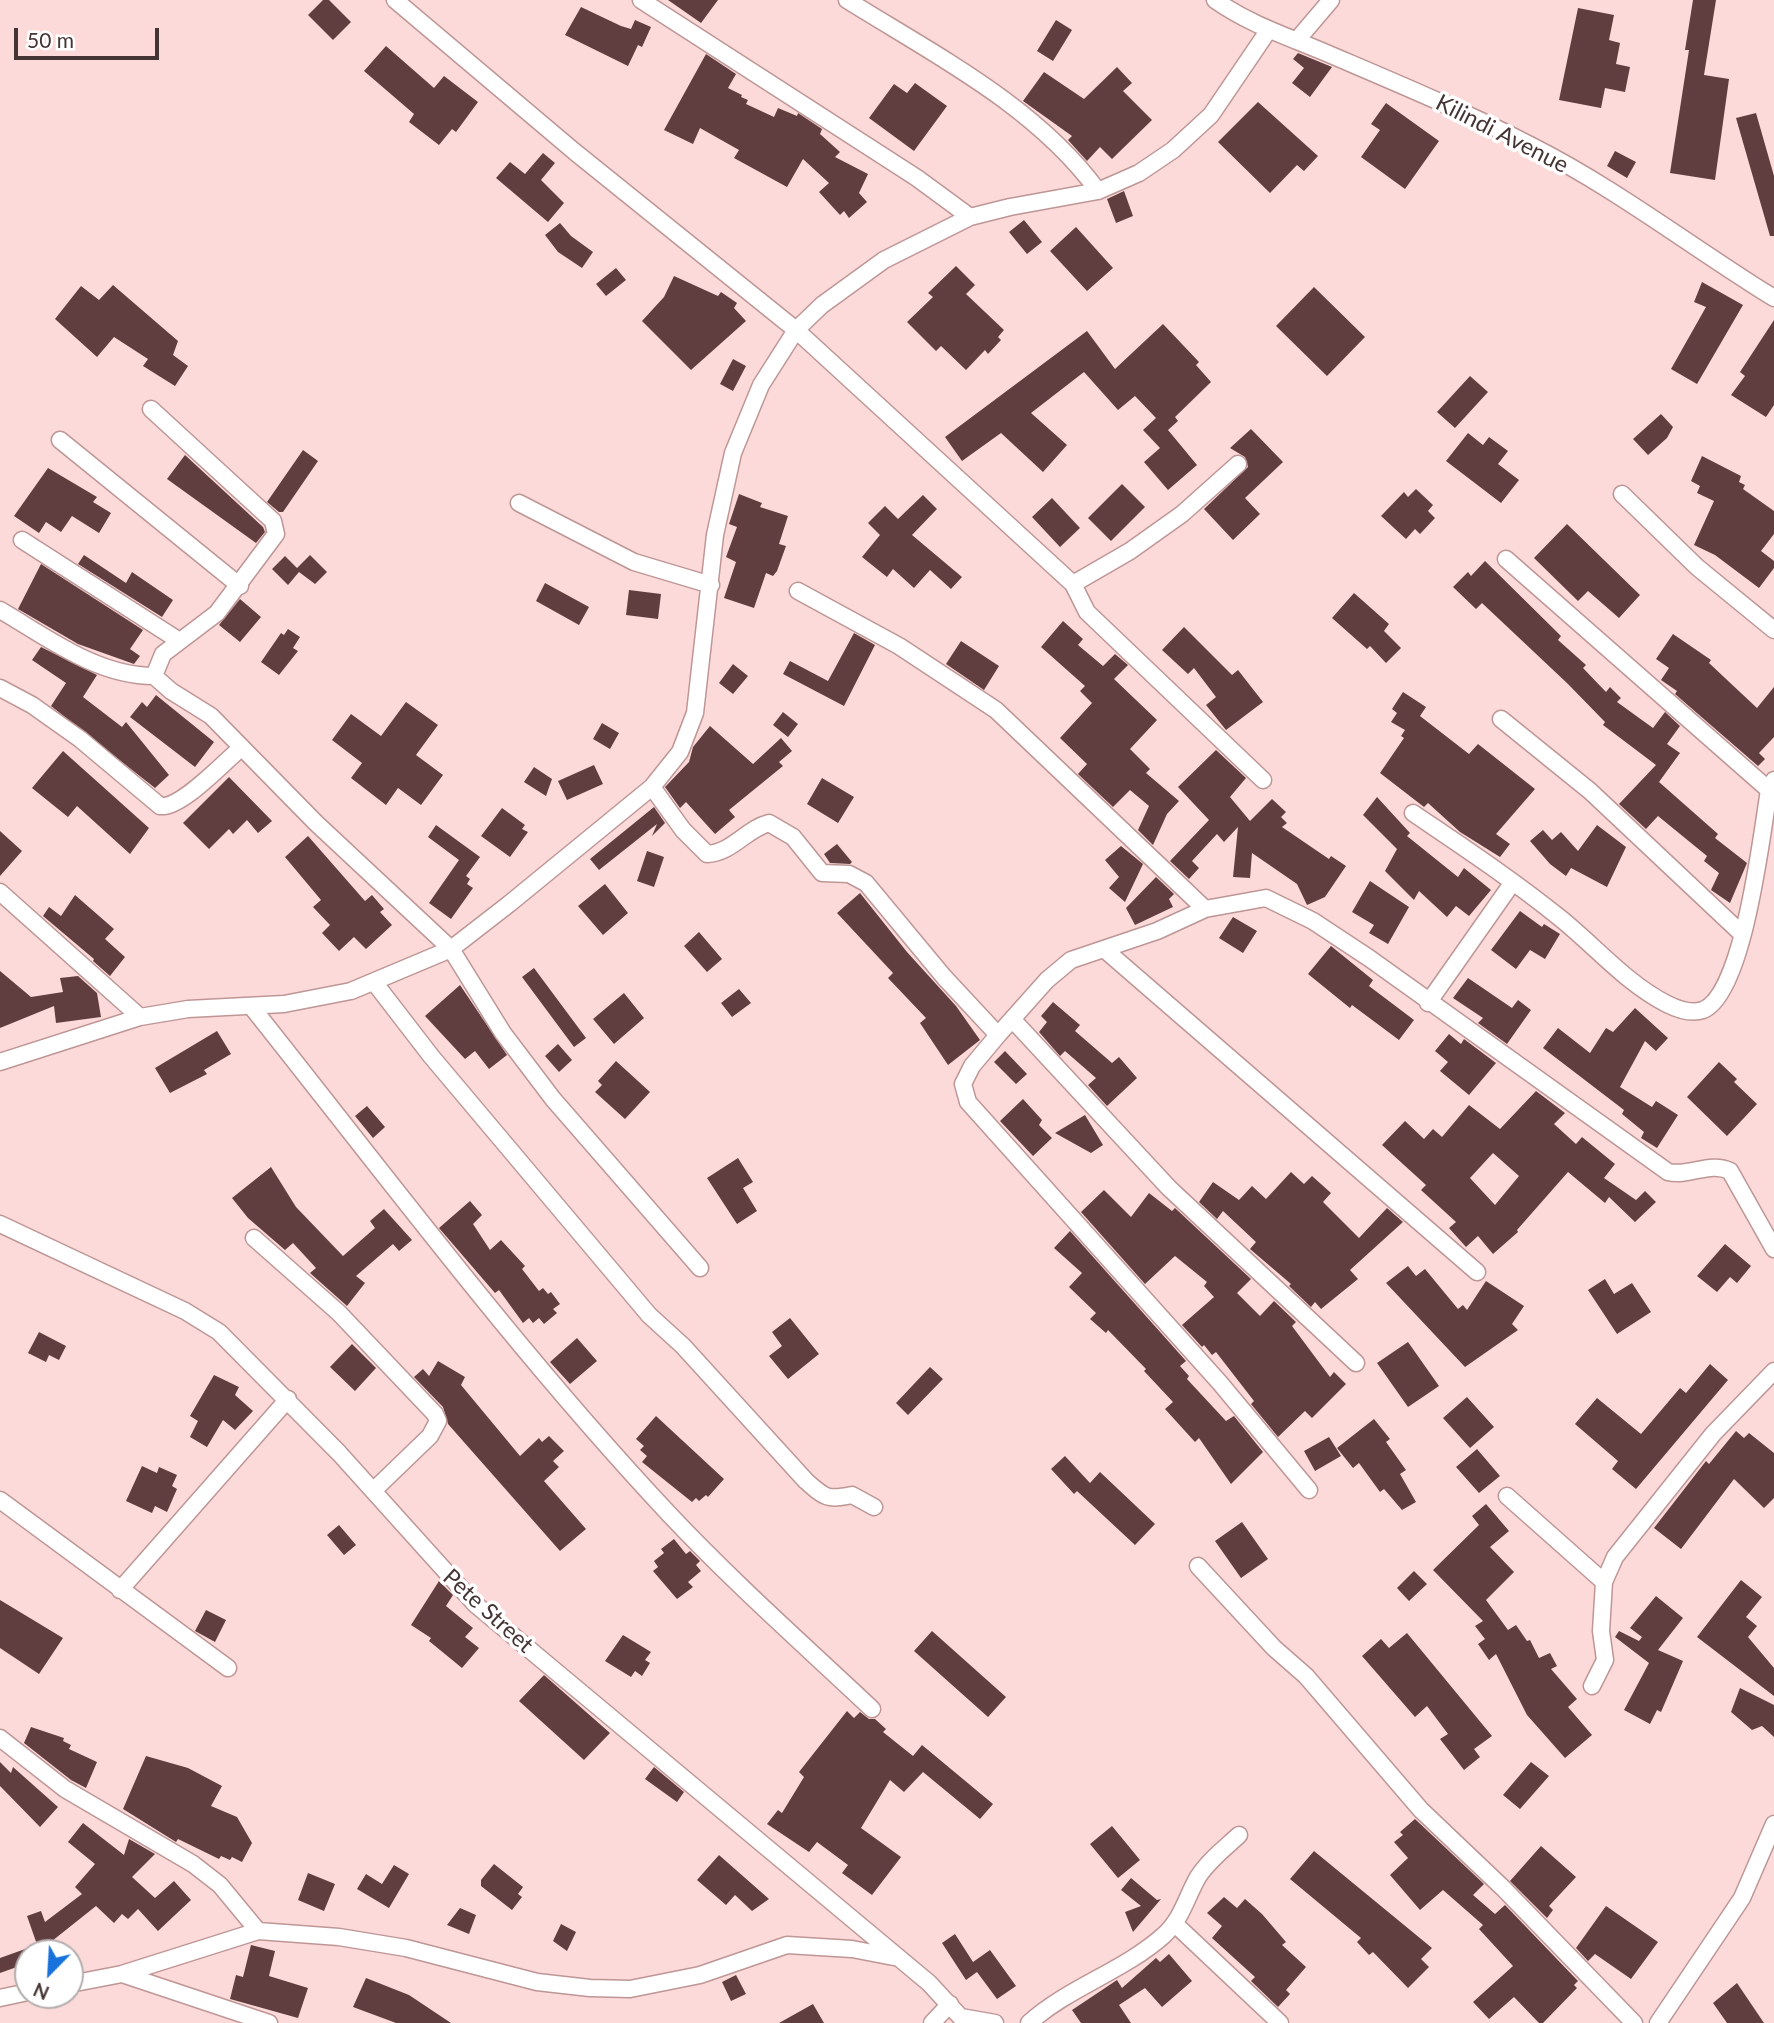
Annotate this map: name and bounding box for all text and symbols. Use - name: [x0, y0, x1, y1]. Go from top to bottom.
- scale bar: [18, 14, 163, 58]
- text: 50 m: [27, 27, 74, 52]
- street label: Kilindi Avenue: [1431, 89, 1573, 179]
- street label: Pete Street: [437, 1563, 539, 1659]
- north arrow: [14, 1939, 84, 2009]
- text: N: [30, 1978, 52, 2005]

